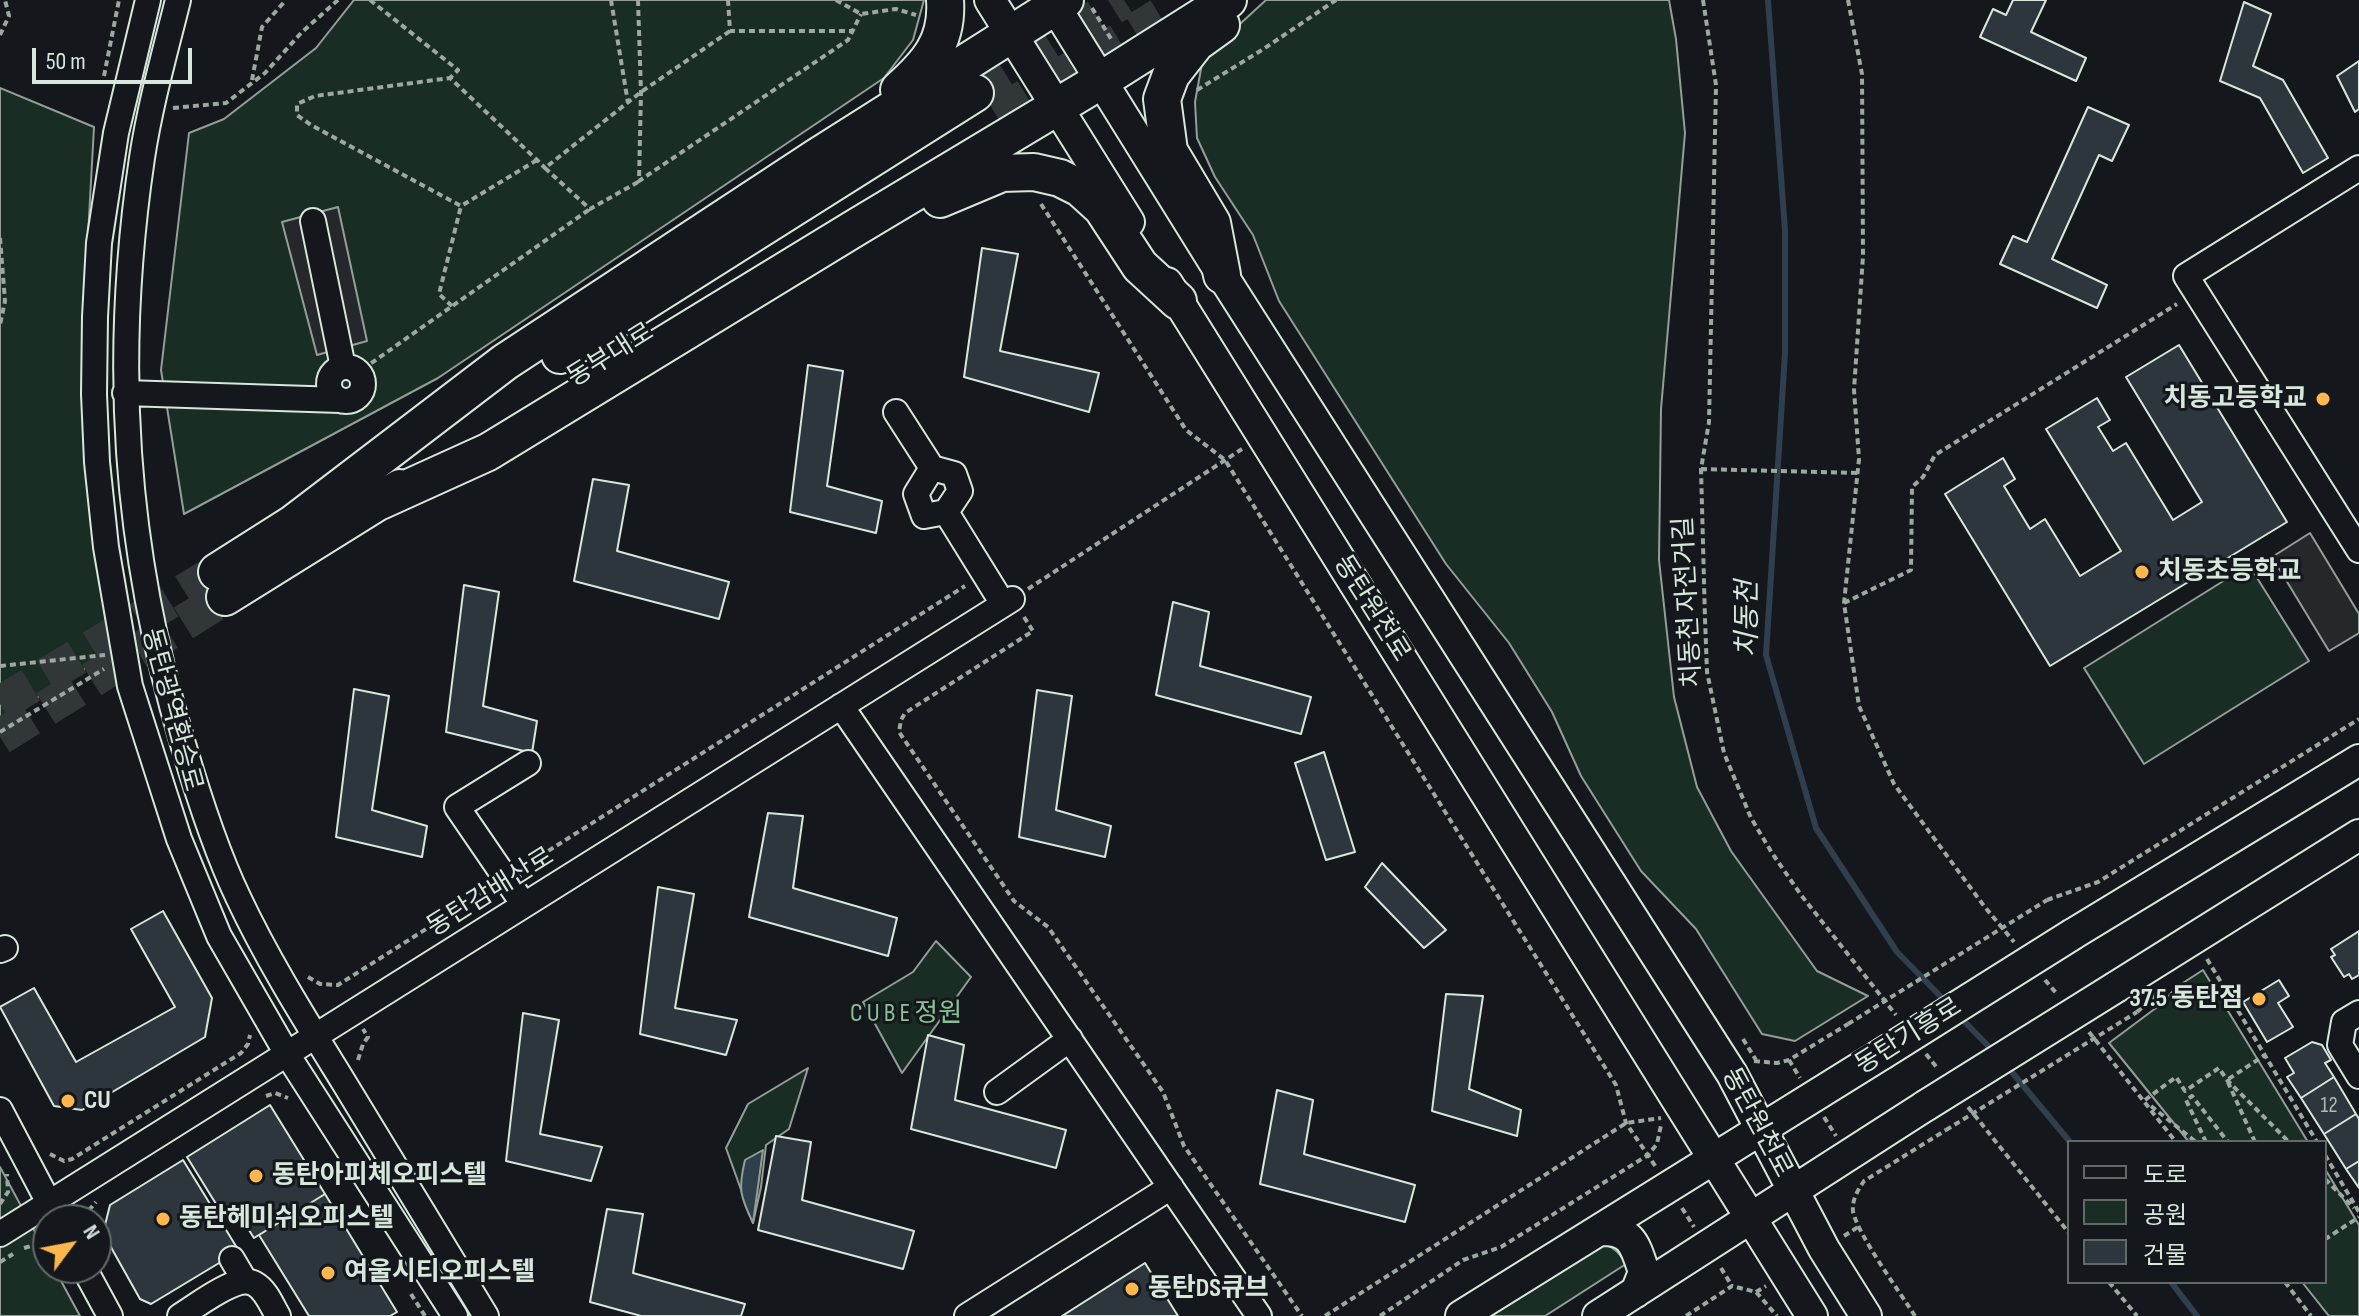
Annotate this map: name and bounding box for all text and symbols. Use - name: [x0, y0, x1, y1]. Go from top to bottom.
- scale bar: [36, 32, 196, 82]
- text: 50 m: [46, 47, 86, 76]
- street label: 동부대로: [562, 317, 660, 395]
- place label: 치동고등학교: [2163, 383, 2307, 415]
- marker: 치동고등학교: [2314, 390, 2332, 408]
- street label: 치동천 자전거길: [1669, 516, 1709, 688]
- street label: 동탄원천로: [1326, 550, 1416, 668]
- place label: 치동초등학교: [2158, 556, 2302, 588]
- marker: 치동초등학교: [2133, 563, 2151, 581]
- water label: 치동천: [1732, 580, 1766, 658]
- street label: 동탄광역환승로: [134, 625, 208, 795]
- street label: 동탄감배산로: [422, 842, 560, 944]
- place label: 37.5 동탄점: [2129, 983, 2243, 1015]
- marker: 37.5 동탄점: [2250, 990, 2268, 1008]
- street label: 동탄기흥로: [1850, 992, 1968, 1082]
- park label: C U B E 정원: [850, 998, 962, 1030]
- street label: 동탄원천로: [1714, 1063, 1798, 1183]
- place label: CU: [84, 1085, 111, 1117]
- marker: CU: [59, 1092, 77, 1110]
- house number: 12: [2320, 1093, 2338, 1119]
- legend: [2067, 1140, 2327, 1284]
- place label: 동탄아피체오피스텔: [272, 1160, 487, 1192]
- text: 도로: [2143, 1161, 2187, 1190]
- marker: 동탄아피체오피스텔: [247, 1167, 265, 1185]
- text: 공원: [2143, 1201, 2187, 1230]
- place label: 동탄헤미쉬오피스텔: [179, 1203, 394, 1235]
- north arrow: [32, 1204, 112, 1284]
- marker: 동탄헤미쉬오피스텔: [154, 1210, 172, 1228]
- text: N: [77, 1220, 106, 1244]
- text: 건물: [2143, 1241, 2187, 1270]
- place label: 여울시티오피스텔: [344, 1257, 535, 1289]
- marker: 여울시티오피스텔: [319, 1264, 337, 1282]
- place label: 동탄DS큐브: [1148, 1273, 1269, 1305]
- marker: 동탄DS큐브: [1123, 1280, 1141, 1298]

